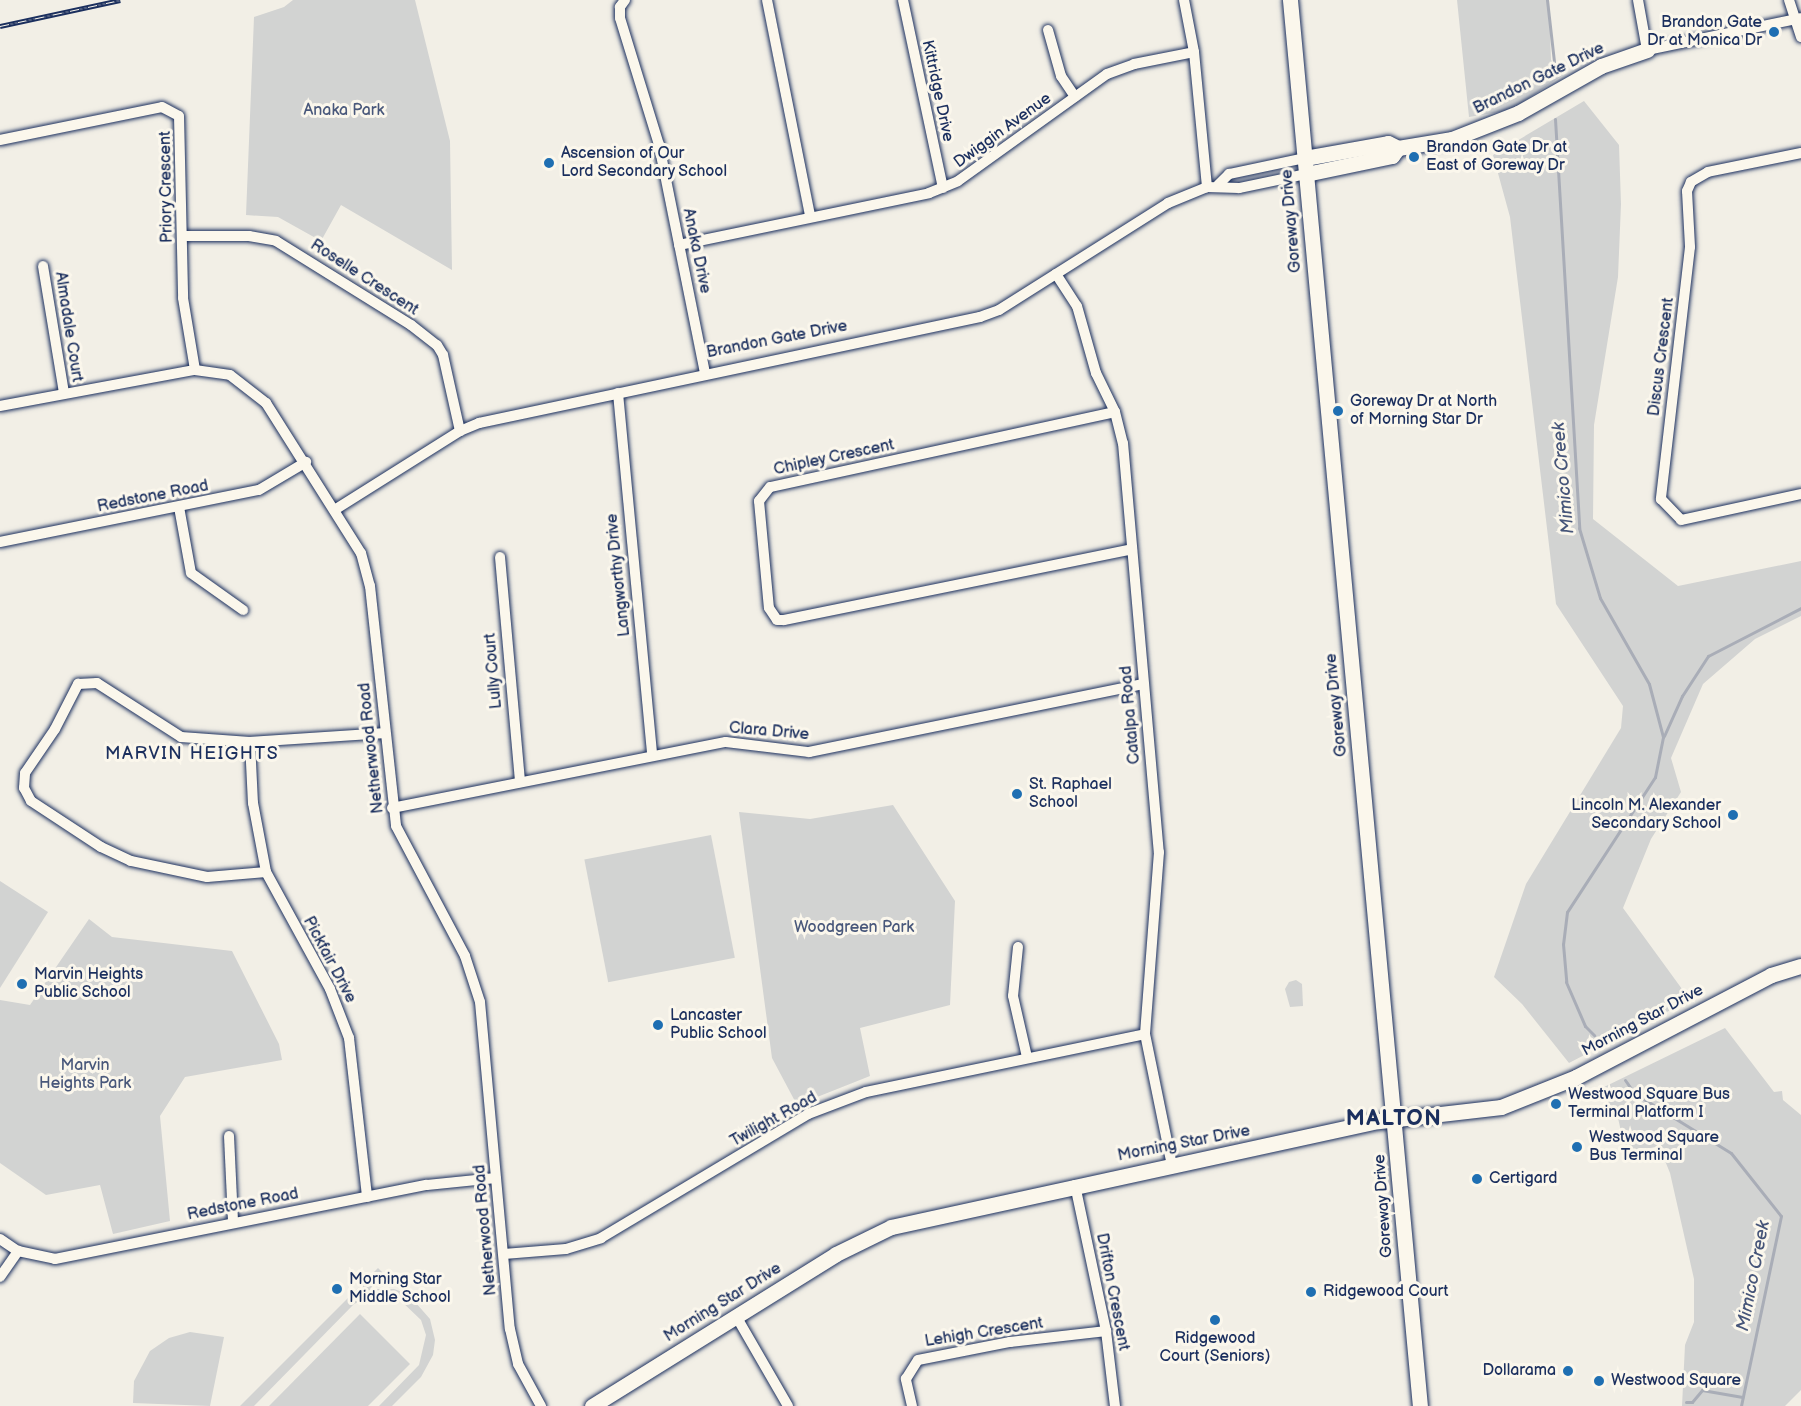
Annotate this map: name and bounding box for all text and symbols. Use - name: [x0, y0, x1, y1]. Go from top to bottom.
- place label: Brandon Gate Dr at Monica Dr: [1647, 13, 1762, 51]
- marker: Brandon Gate Dr at Monica Dr: [1767, 25, 1781, 39]
- street label: Kittridge Drive: [917, 39, 957, 143]
- street label: Brandon Gate Drive: [1471, 39, 1607, 119]
- street label: Dwiggin Avenue: [951, 89, 1055, 173]
- park label: Anaka Park: [304, 101, 384, 121]
- street label: Priory Crescent: [156, 130, 178, 244]
- place label: Brandon Gate Dr at East of Goreway Dr: [1426, 138, 1567, 176]
- place label: Ascension of Our Lord Secondary School: [561, 144, 729, 182]
- marker: Brandon Gate Dr at East of Goreway Dr: [1407, 150, 1421, 164]
- marker: Ascension of Our Lord Secondary School: [542, 156, 556, 170]
- street label: Goreway Drive: [1278, 168, 1306, 274]
- street label: Anaka Drive: [678, 207, 714, 295]
- street label: Roselle Crescent: [306, 236, 422, 320]
- street label: Almadale Court: [50, 271, 86, 383]
- street label: Discus Crescent: [1645, 297, 1679, 417]
- street label: Brandon Gate Drive: [705, 317, 849, 363]
- place label: Goreway Dr at North of Morning Star Dr: [1350, 392, 1498, 430]
- marker: Goreway Dr at North of Morning Star Dr: [1331, 404, 1345, 418]
- water label: Mimico Creek: [1548, 421, 1580, 535]
- street label: Chipley Crescent: [771, 436, 897, 480]
- street label: Redstone Road: [96, 477, 210, 517]
- street label: Langworthy Drive: [603, 512, 635, 638]
- street label: Lully Court: [481, 632, 507, 710]
- street label: Goreway Drive: [1322, 652, 1352, 758]
- street label: Catalpa Road: [1117, 665, 1145, 765]
- street label: Netherwood Road: [356, 682, 388, 814]
- street label: Clara Drive: [728, 719, 810, 745]
- district label: MARVIN HEIGHTS: [105, 743, 279, 765]
- place label: St. Raphael School: [1029, 775, 1112, 813]
- marker: St. Raphael School: [1010, 787, 1024, 801]
- place label: Lincoln M. Alexander Secondary School: [1571, 796, 1721, 834]
- marker: Lincoln M. Alexander Secondary School: [1726, 808, 1740, 822]
- street label: Pickfair Drive: [298, 914, 360, 1006]
- park label: Woodgreen Park: [794, 918, 914, 938]
- place label: Marvin Heights Public School: [34, 965, 143, 1003]
- marker: Marvin Heights Public School: [15, 977, 29, 991]
- street label: Morning Star Drive: [1579, 981, 1707, 1061]
- place label: Lancaster Public School: [670, 1006, 767, 1044]
- marker: Lancaster Public School: [651, 1018, 665, 1032]
- park label: Marvin Heights Park: [39, 1056, 131, 1094]
- place label: Westwood Square Bus Terminal Platform I: [1568, 1085, 1730, 1123]
- street label: Twilight Road: [727, 1088, 821, 1152]
- marker: Westwood Square Bus Terminal Platform I: [1549, 1097, 1563, 1111]
- district label: MALTON: [1346, 1106, 1442, 1132]
- street label: Morning Star Drive: [1116, 1122, 1252, 1166]
- place label: Westwood Square Bus Terminal: [1589, 1128, 1719, 1166]
- marker: Westwood Square Bus Terminal: [1570, 1140, 1584, 1154]
- street label: Goreway Drive: [1371, 1153, 1397, 1259]
- street label: Netherwood Road: [471, 1164, 501, 1296]
- place label: Certigard: [1489, 1169, 1557, 1189]
- marker: Certigard: [1470, 1172, 1484, 1186]
- street label: Redstone Road: [186, 1185, 300, 1225]
- water label: Mimico Creek: [1733, 1219, 1775, 1333]
- street label: Drifton Crescent: [1091, 1232, 1133, 1352]
- street label: Morning Star Drive: [661, 1259, 785, 1347]
- place label: Morning Star Middle School: [349, 1270, 451, 1308]
- marker: Morning Star Middle School: [330, 1282, 344, 1296]
- place label: Ridgewood Court: [1323, 1282, 1448, 1302]
- marker: Ridgewood Court: [1304, 1285, 1318, 1299]
- marker: Ridgewood Court (Seniors): [1208, 1313, 1222, 1327]
- street label: Lehigh Crescent: [924, 1314, 1044, 1352]
- place label: Ridgewood Court (Seniors): [1160, 1329, 1270, 1367]
- place label: Dollarama: [1483, 1361, 1556, 1381]
- marker: Dollarama: [1561, 1364, 1575, 1378]
- place label: Westwood Square: [1611, 1371, 1741, 1391]
- marker: Westwood Square: [1592, 1374, 1606, 1388]

